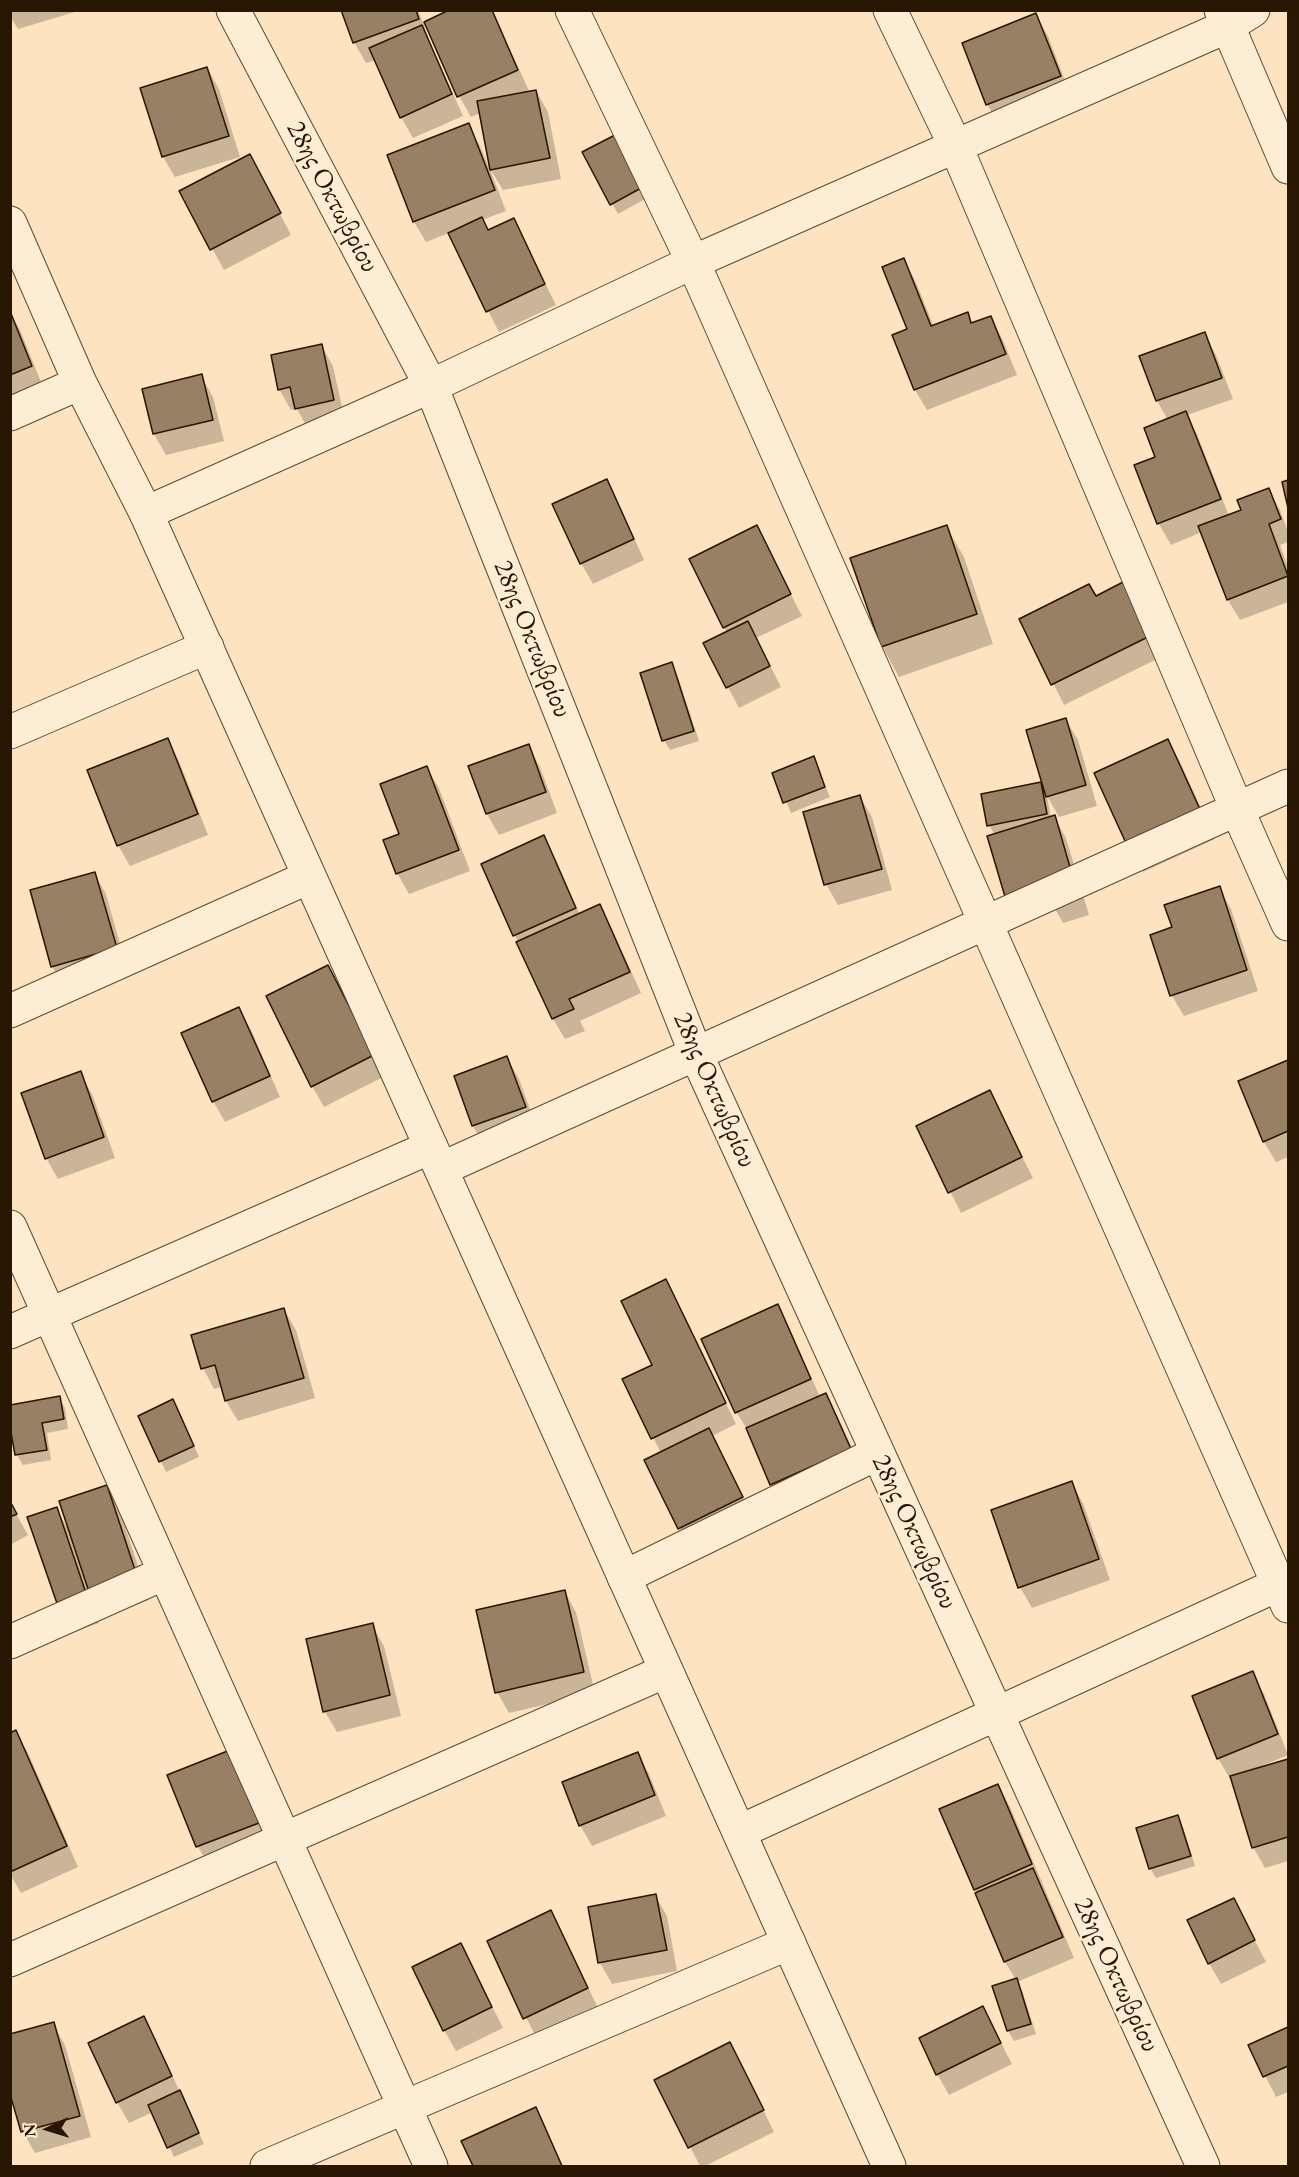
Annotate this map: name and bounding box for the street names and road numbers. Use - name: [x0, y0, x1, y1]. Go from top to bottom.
- street label: 28ης Οκτωβρίου: [279, 116, 385, 278]
- street label: 28ης Οκτωβρίου: [486, 556, 578, 722]
- street label: 28ης Οκτωβρίου: [665, 1007, 763, 1173]
- street label: 28ης Οκτωβρίου: [864, 1450, 964, 1614]
- street label: 28ης Οκτωβρίου: [1066, 1893, 1166, 2057]

